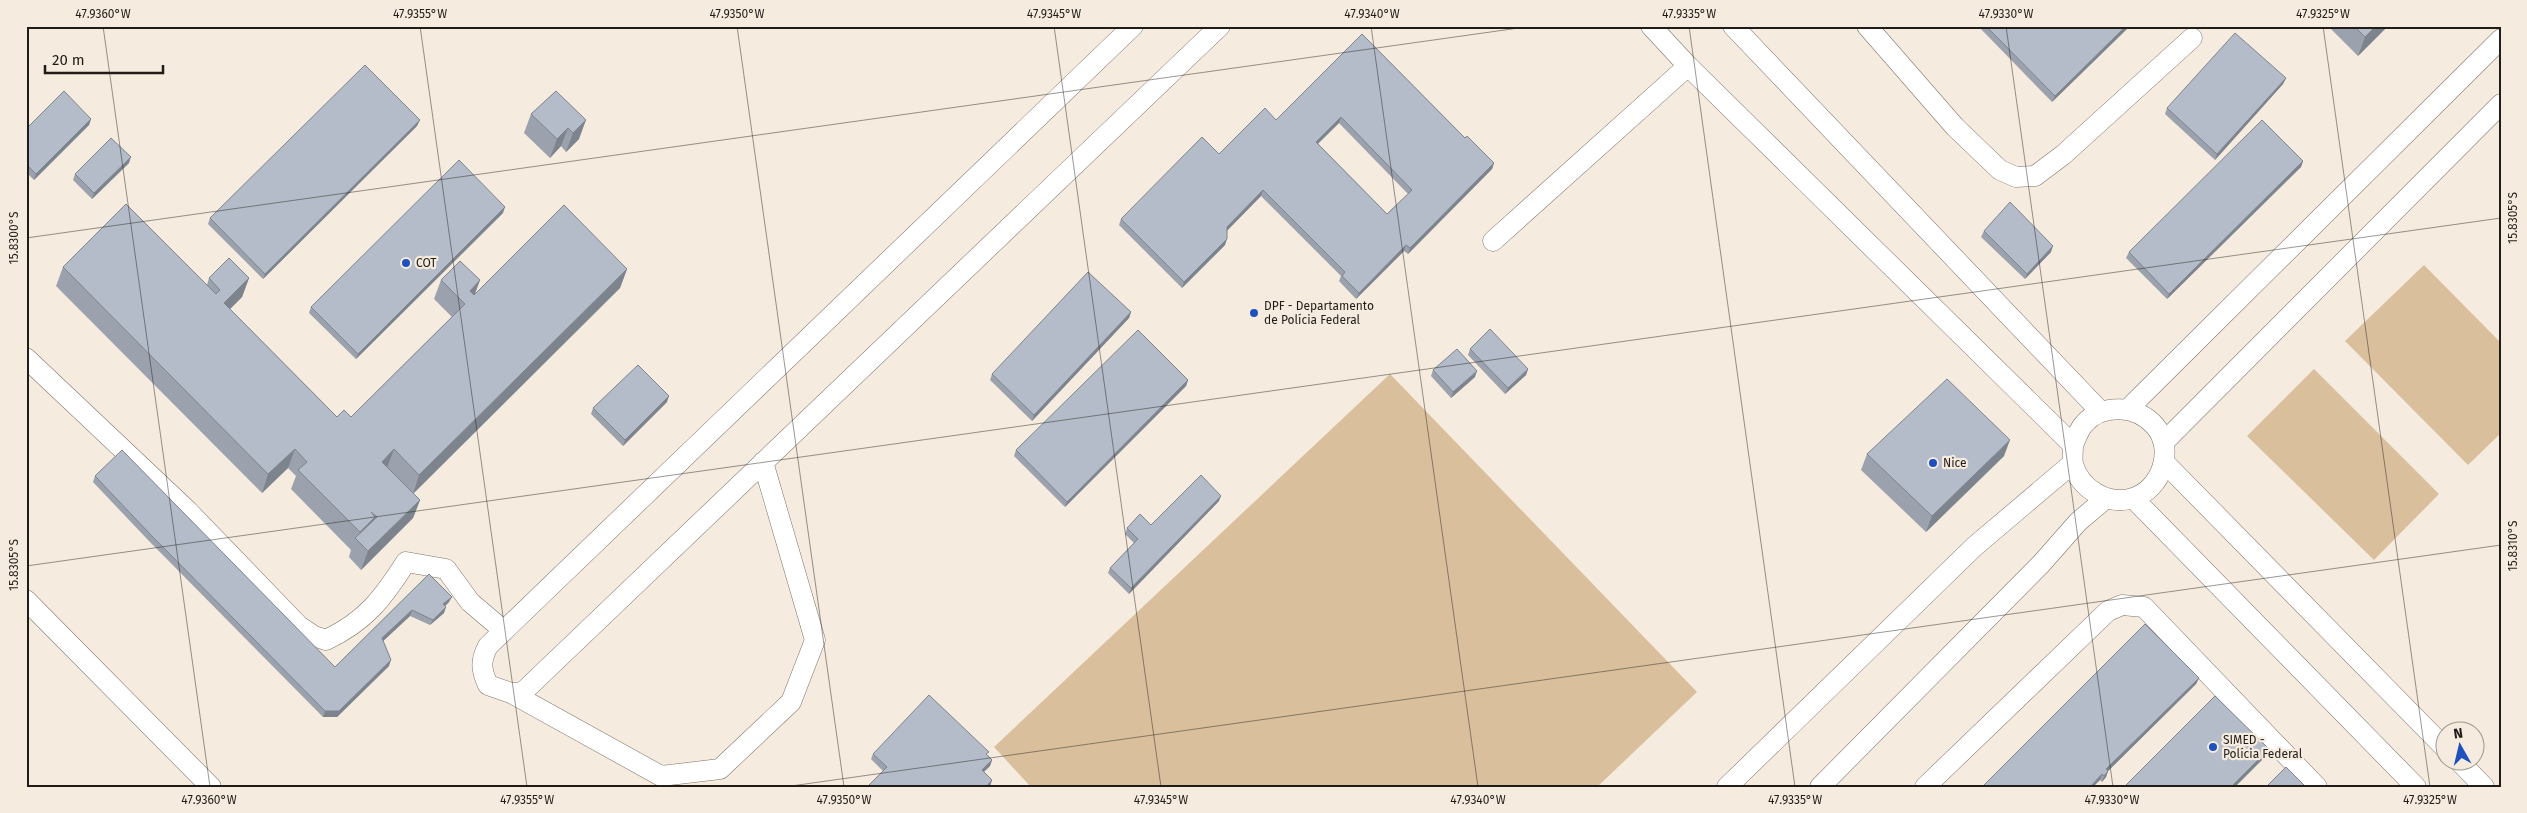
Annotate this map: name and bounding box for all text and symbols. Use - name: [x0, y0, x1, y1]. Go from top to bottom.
- text: 47.9360°W: [75, 7, 131, 21]
- text: 47.9355°W: [393, 7, 447, 21]
- text: 47.9350°W: [710, 7, 765, 21]
- text: 47.9345°W: [1027, 7, 1081, 21]
- text: 47.9340°W: [1344, 7, 1400, 21]
- text: 47.9335°W: [1662, 7, 1716, 21]
- text: 47.9330°W: [1979, 7, 2034, 21]
- text: 47.9325°W: [2296, 7, 2350, 21]
- scale bar: [45, 42, 162, 74]
- text: 20 m: [52, 51, 85, 69]
- text: 15.8305°S: [2506, 191, 2520, 244]
- text: 15.8300°S: [7, 211, 21, 264]
- place label: COT: [416, 256, 437, 270]
- marker: COT: [400, 257, 412, 269]
- place label: DPF - Departamento de Polícia Federal: [1264, 299, 1374, 327]
- marker: DPF - Departamento de Polícia Federal: [1248, 307, 1260, 319]
- place label: Nice: [1943, 456, 1967, 470]
- marker: Nice: [1927, 457, 1939, 469]
- text: 15.8310°S: [2506, 520, 2520, 572]
- text: 15.8305°S: [7, 538, 21, 591]
- north arrow: [2434, 720, 2484, 770]
- text: N: [2452, 725, 2464, 743]
- place label: SIMED - Polícia Federal: [2223, 733, 2303, 761]
- marker: SIMED - Polícia Federal: [2207, 741, 2219, 753]
- text: 47.9360°W: [181, 793, 237, 807]
- text: 47.9355°W: [500, 793, 554, 807]
- text: 47.9350°W: [817, 793, 872, 807]
- text: 47.9345°W: [1134, 793, 1188, 807]
- text: 47.9340°W: [1450, 793, 1506, 807]
- text: 47.9335°W: [1768, 793, 1822, 807]
- text: 47.9330°W: [2085, 793, 2140, 807]
- text: 47.9325°W: [2403, 793, 2457, 807]

